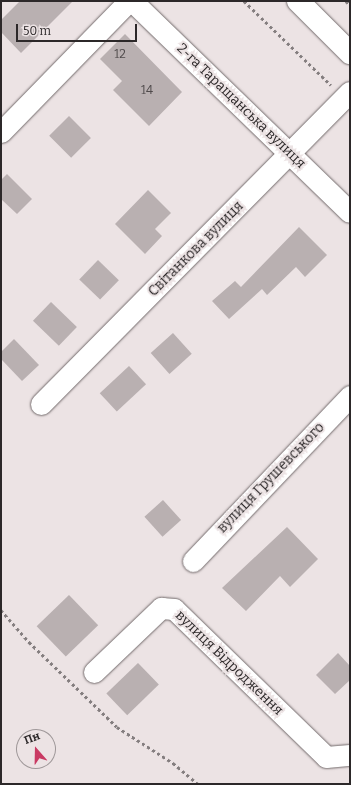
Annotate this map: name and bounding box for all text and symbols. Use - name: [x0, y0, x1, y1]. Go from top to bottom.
- scale bar: [18, 16, 139, 42]
- text: 50 m: [23, 24, 51, 38]
- street label: 2-га Таращанська вулиця: [173, 40, 309, 172]
- house number: 12: [114, 48, 126, 62]
- house number: 14: [141, 84, 153, 98]
- street label: Світанкова вулиця: [145, 198, 247, 300]
- street label: вулиця Грушевського: [214, 419, 328, 537]
- street label: вулиця Відродження: [172, 607, 286, 719]
- north arrow: [16, 729, 56, 769]
- text: Пн: [22, 729, 42, 747]

